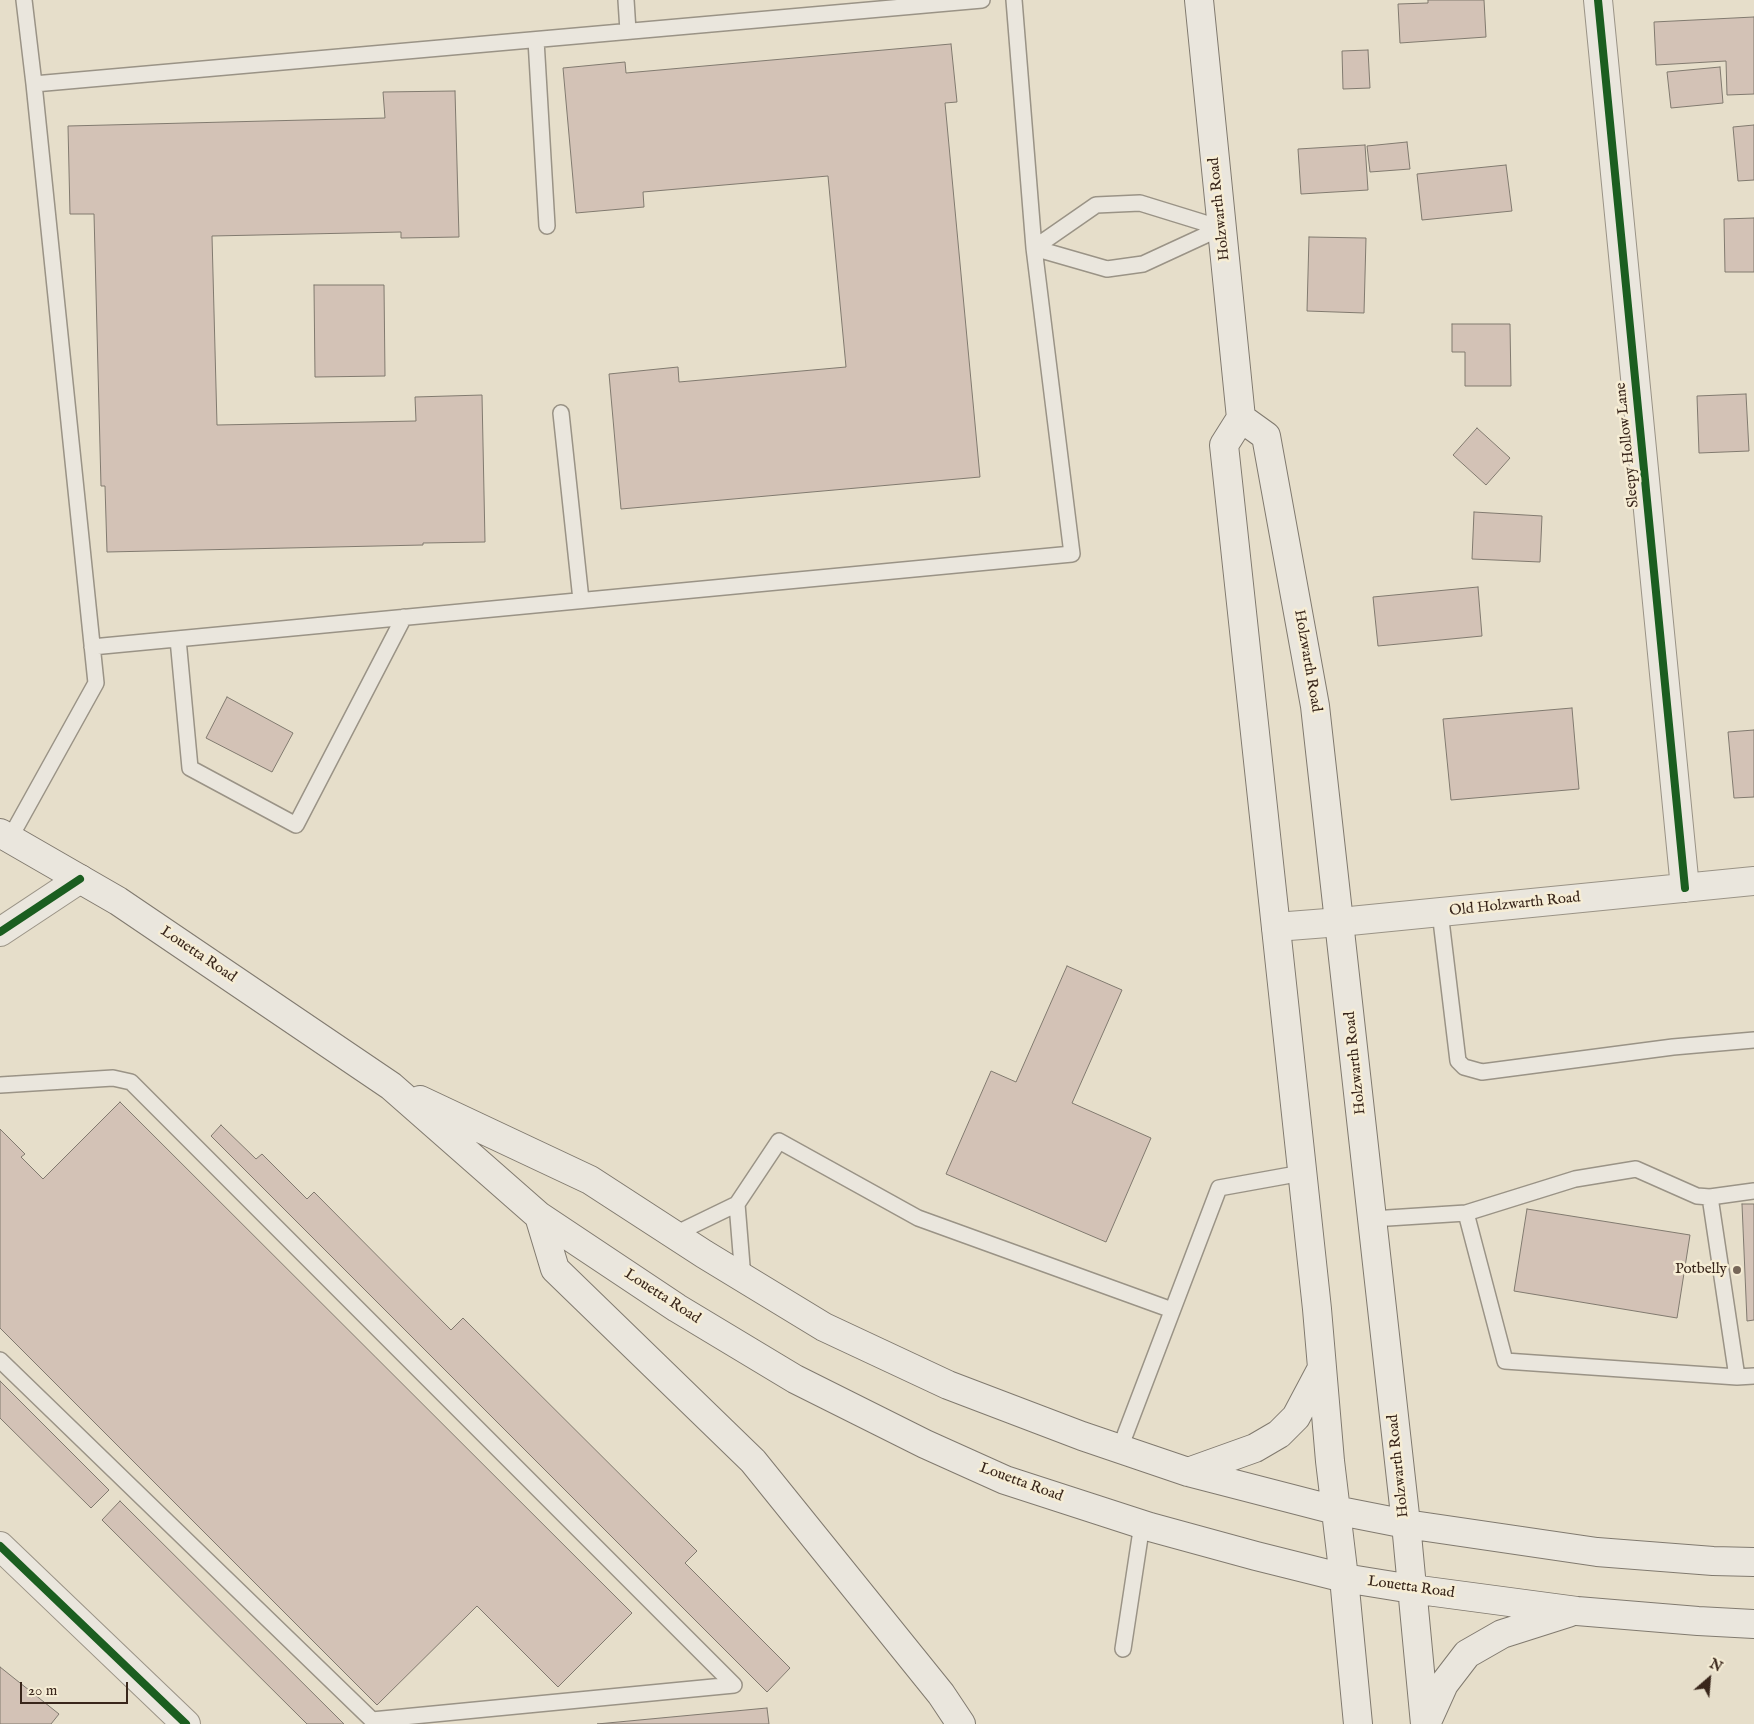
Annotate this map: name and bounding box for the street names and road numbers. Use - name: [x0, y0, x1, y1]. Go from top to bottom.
- street label: Holzwarth Road: [1206, 156, 1234, 262]
- street label: Sleepy Hollow Lane: [1612, 381, 1644, 509]
- street label: Holzwarth Road: [1289, 608, 1325, 714]
- street label: Old Holzwarth Road: [1449, 889, 1581, 921]
- street label: Louetta Road: [157, 923, 239, 987]
- street label: Holzwarth Road: [1342, 1010, 1370, 1116]
- street label: Louetta Road: [620, 1266, 704, 1328]
- street label: Holzwarth Road: [1385, 1413, 1413, 1519]
- street label: Louetta Road: [977, 1460, 1065, 1506]
- street label: Louetta Road: [1366, 1573, 1456, 1603]

